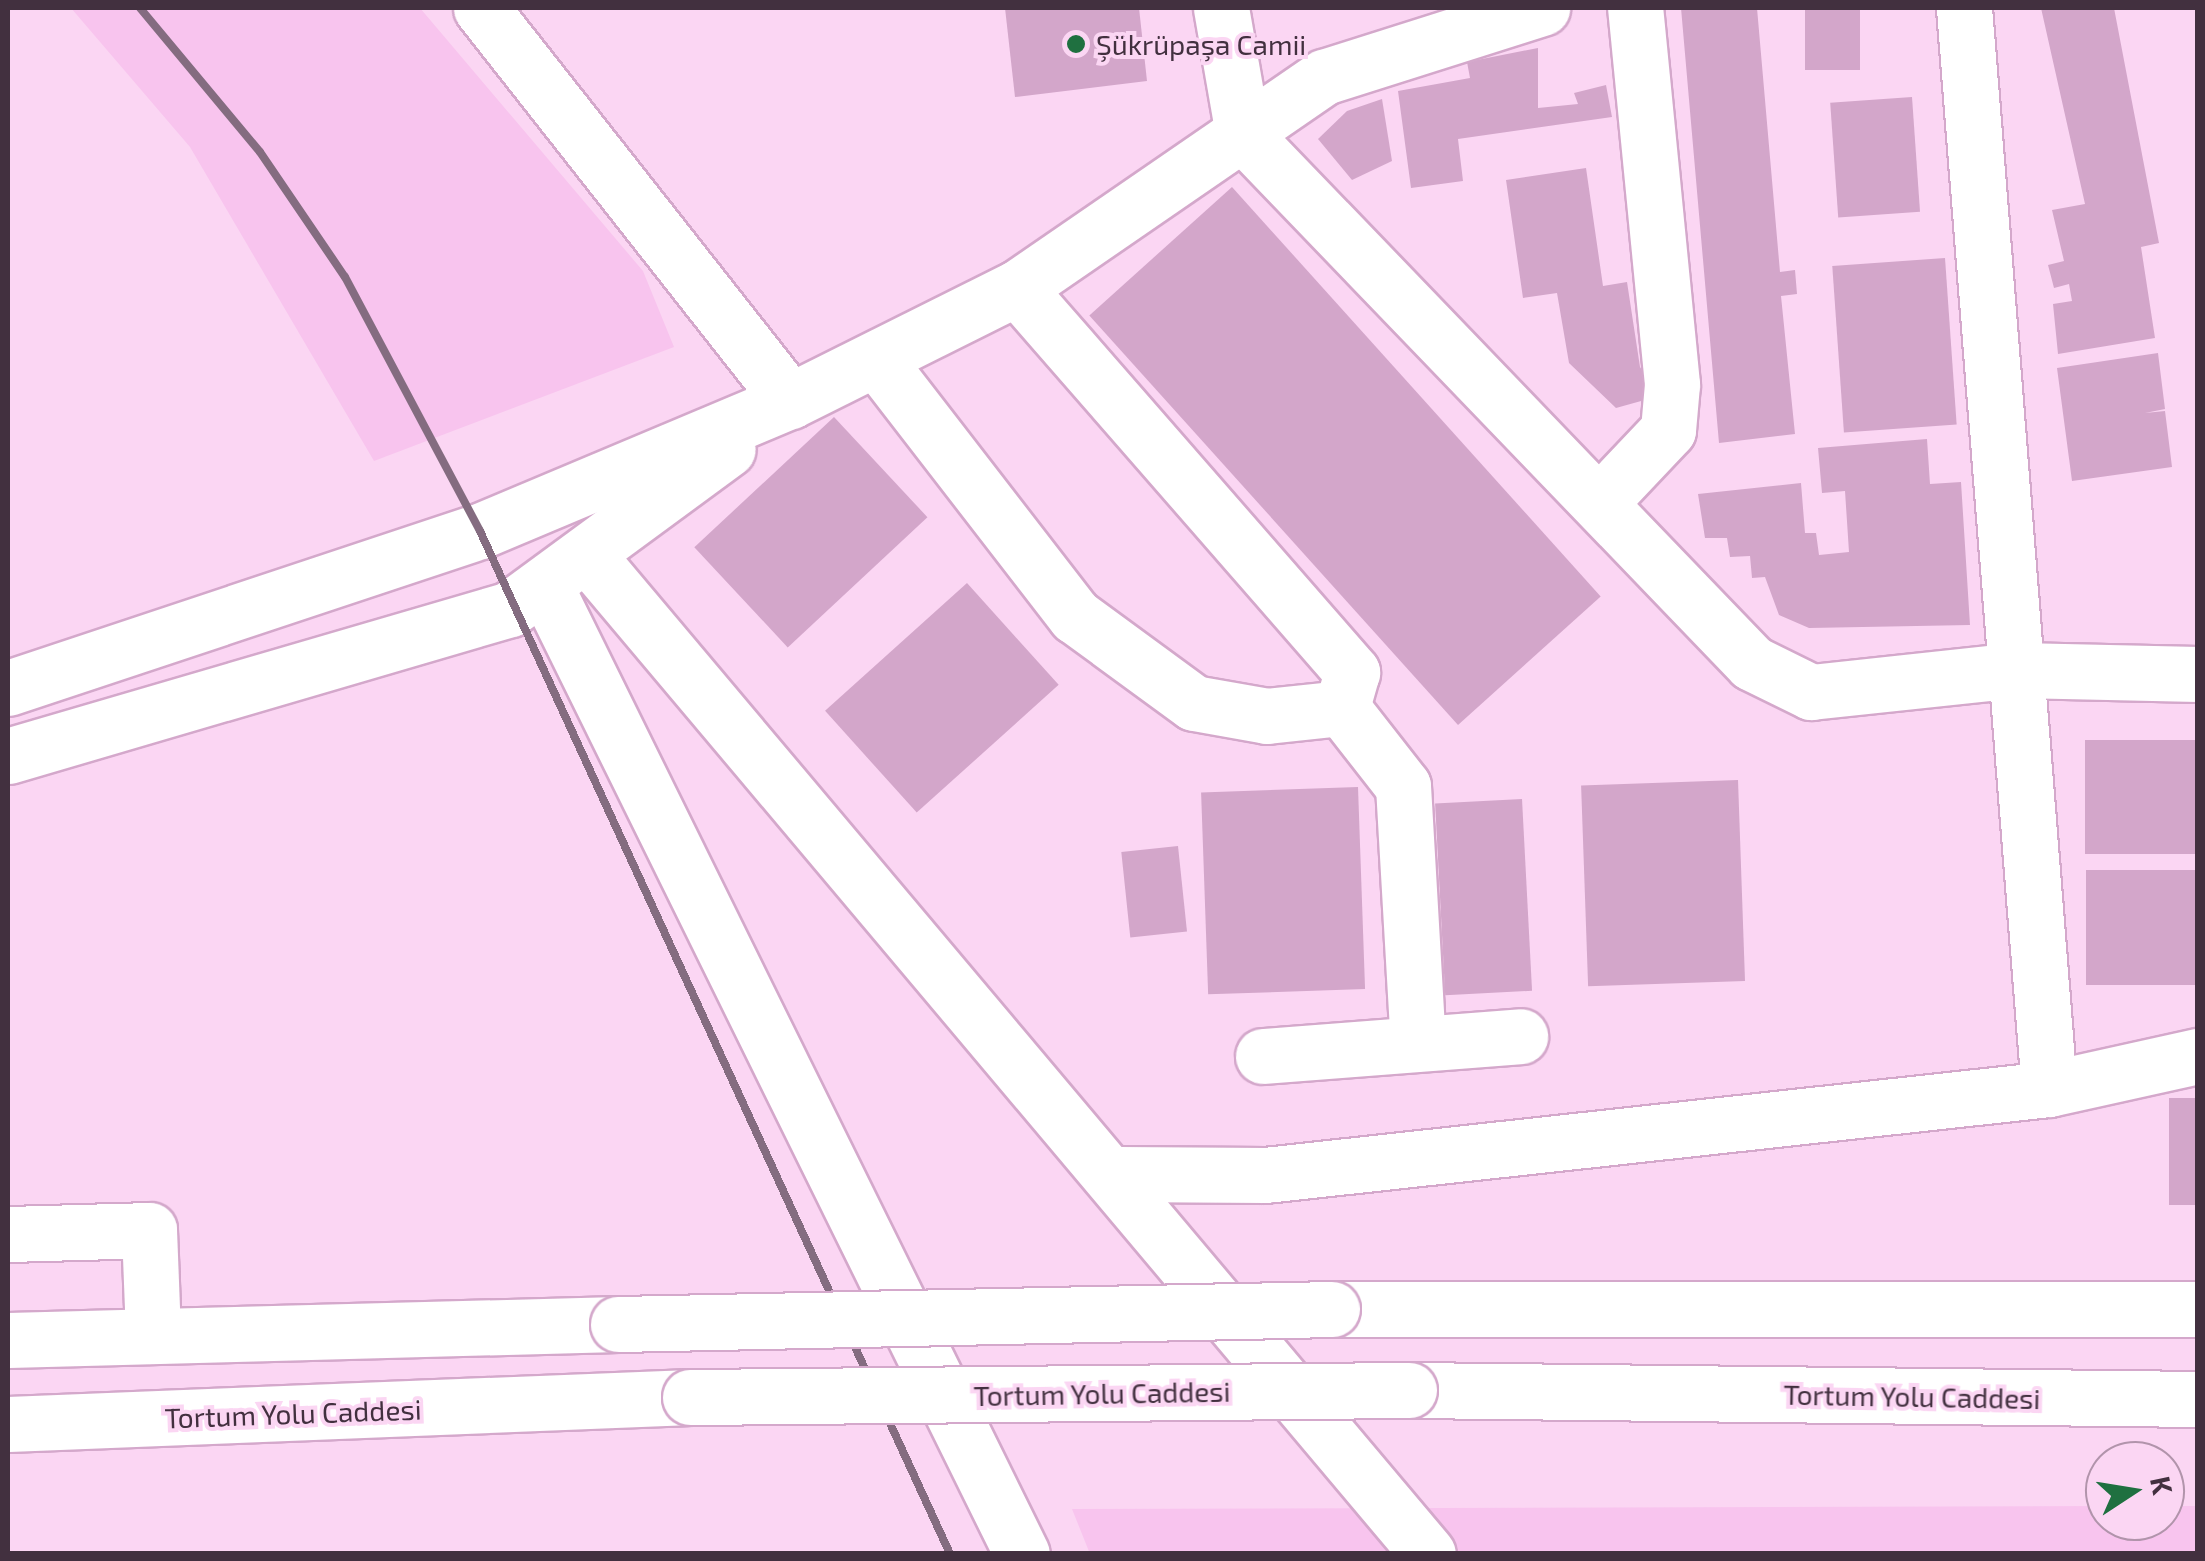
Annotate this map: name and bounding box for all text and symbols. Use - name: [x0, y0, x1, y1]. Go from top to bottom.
- place label: Şükrüpaşa Camii: [1096, 27, 1306, 61]
- marker: Şükrüpaşa Camii: [1065, 33, 1087, 55]
- street label: Tortum Yolu Caddesi: [973, 1374, 1231, 1412]
- street label: Tortum Yolu Caddesi: [1783, 1377, 2041, 1415]
- street label: Tortum Yolu Caddesi: [164, 1392, 422, 1434]
- north arrow: [2085, 1441, 2185, 1541]
- text: K: [2144, 1473, 2181, 1497]

